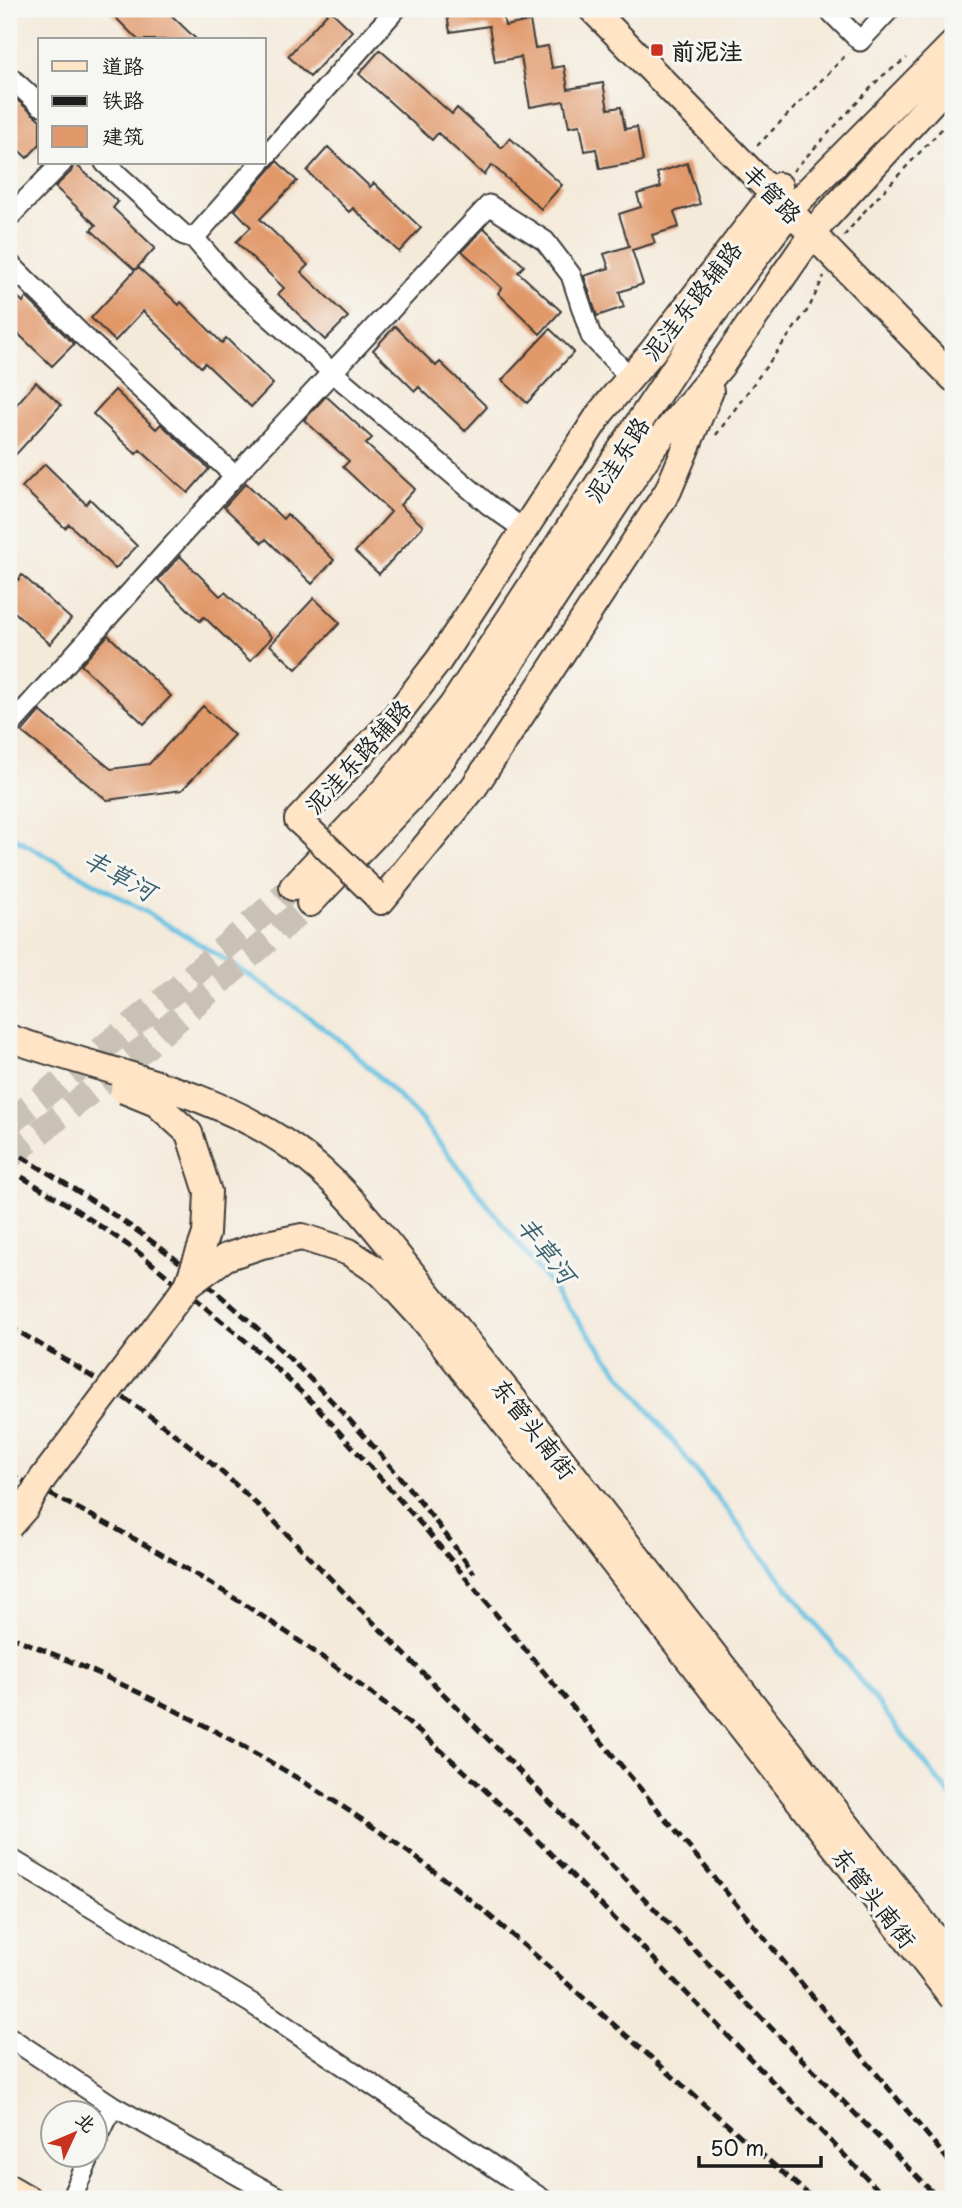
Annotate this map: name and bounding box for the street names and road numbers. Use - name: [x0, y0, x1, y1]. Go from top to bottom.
- street label: 丰管路: [735, 155, 811, 231]
- street label: 泥洼东路辅路: [632, 232, 750, 368]
- street label: 泥洼东路: [575, 409, 657, 509]
- street label: 泥洼东路辅路: [295, 690, 419, 822]
- street label: 东管头南街: [484, 1370, 586, 1486]
- street label: 东管头南街: [824, 1839, 926, 1955]

